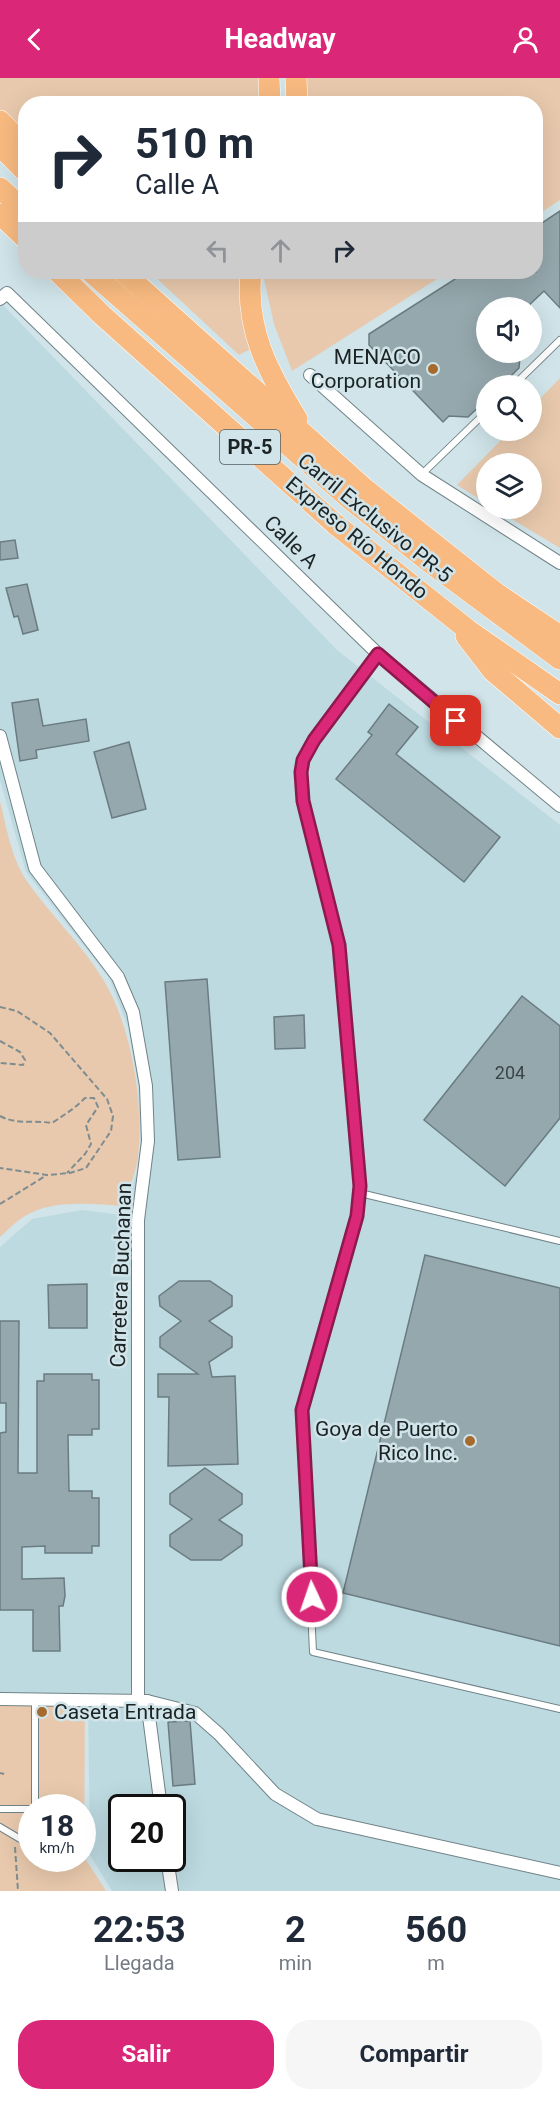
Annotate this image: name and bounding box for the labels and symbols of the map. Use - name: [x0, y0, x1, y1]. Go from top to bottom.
- place label: MENACO Corporation: [311, 345, 421, 393]
- marker: MENACO Corporation: [426, 362, 440, 376]
- road number: PR-5: [220, 430, 280, 464]
- street label: Carril Exclusivo PR-5: [293, 448, 457, 588]
- street label: Expreso Río Hondo: [281, 472, 433, 604]
- street label: Calle A: [259, 511, 323, 574]
- pin: [430, 695, 481, 746]
- house number: 204: [495, 1062, 525, 1083]
- street label: Carretera Buchanan: [106, 1182, 136, 1368]
- place label: Goya de Puerto Rico Inc.: [315, 1417, 458, 1465]
- marker: Goya de Puerto Rico Inc.: [463, 1434, 477, 1448]
- position arrow: [280, 1565, 344, 1629]
- place label: Caseta Entrada: [54, 1700, 196, 1724]
- marker: Caseta Entrada: [35, 1705, 49, 1719]
- speed limit sign: 20: [108, 1794, 186, 1872]

